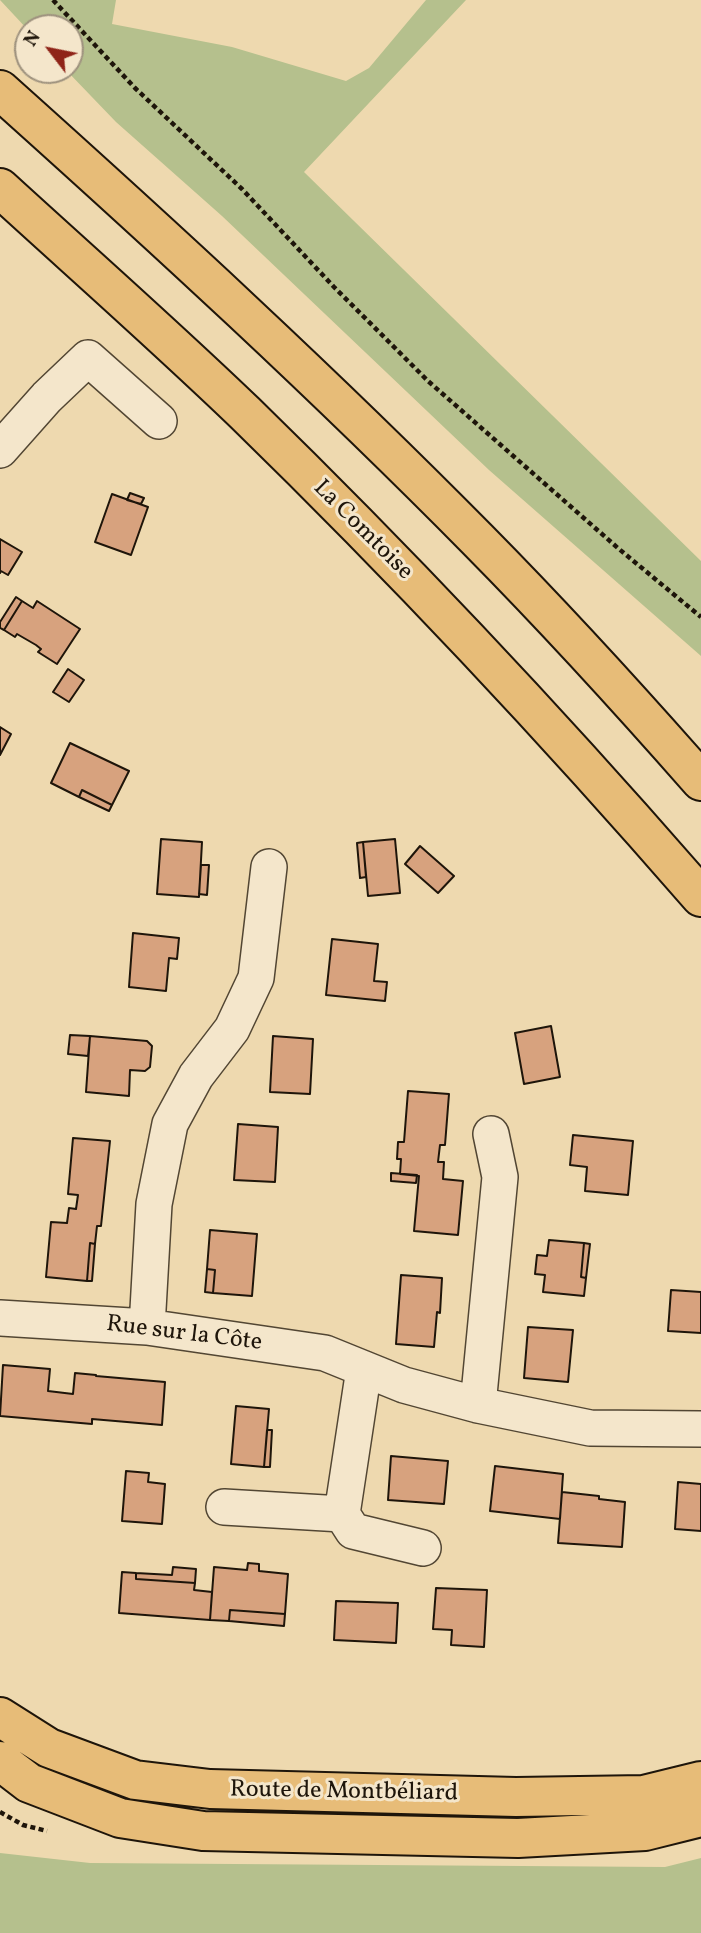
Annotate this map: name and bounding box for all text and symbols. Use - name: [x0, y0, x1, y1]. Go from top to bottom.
- north arrow: [14, 14, 84, 84]
- text: N: [18, 26, 48, 52]
- street label: La Comtoise: [306, 475, 418, 587]
- street label: Rue sur la Côte: [104, 1311, 264, 1359]
- street label: Route de Montbéliard: [230, 1777, 458, 1809]

